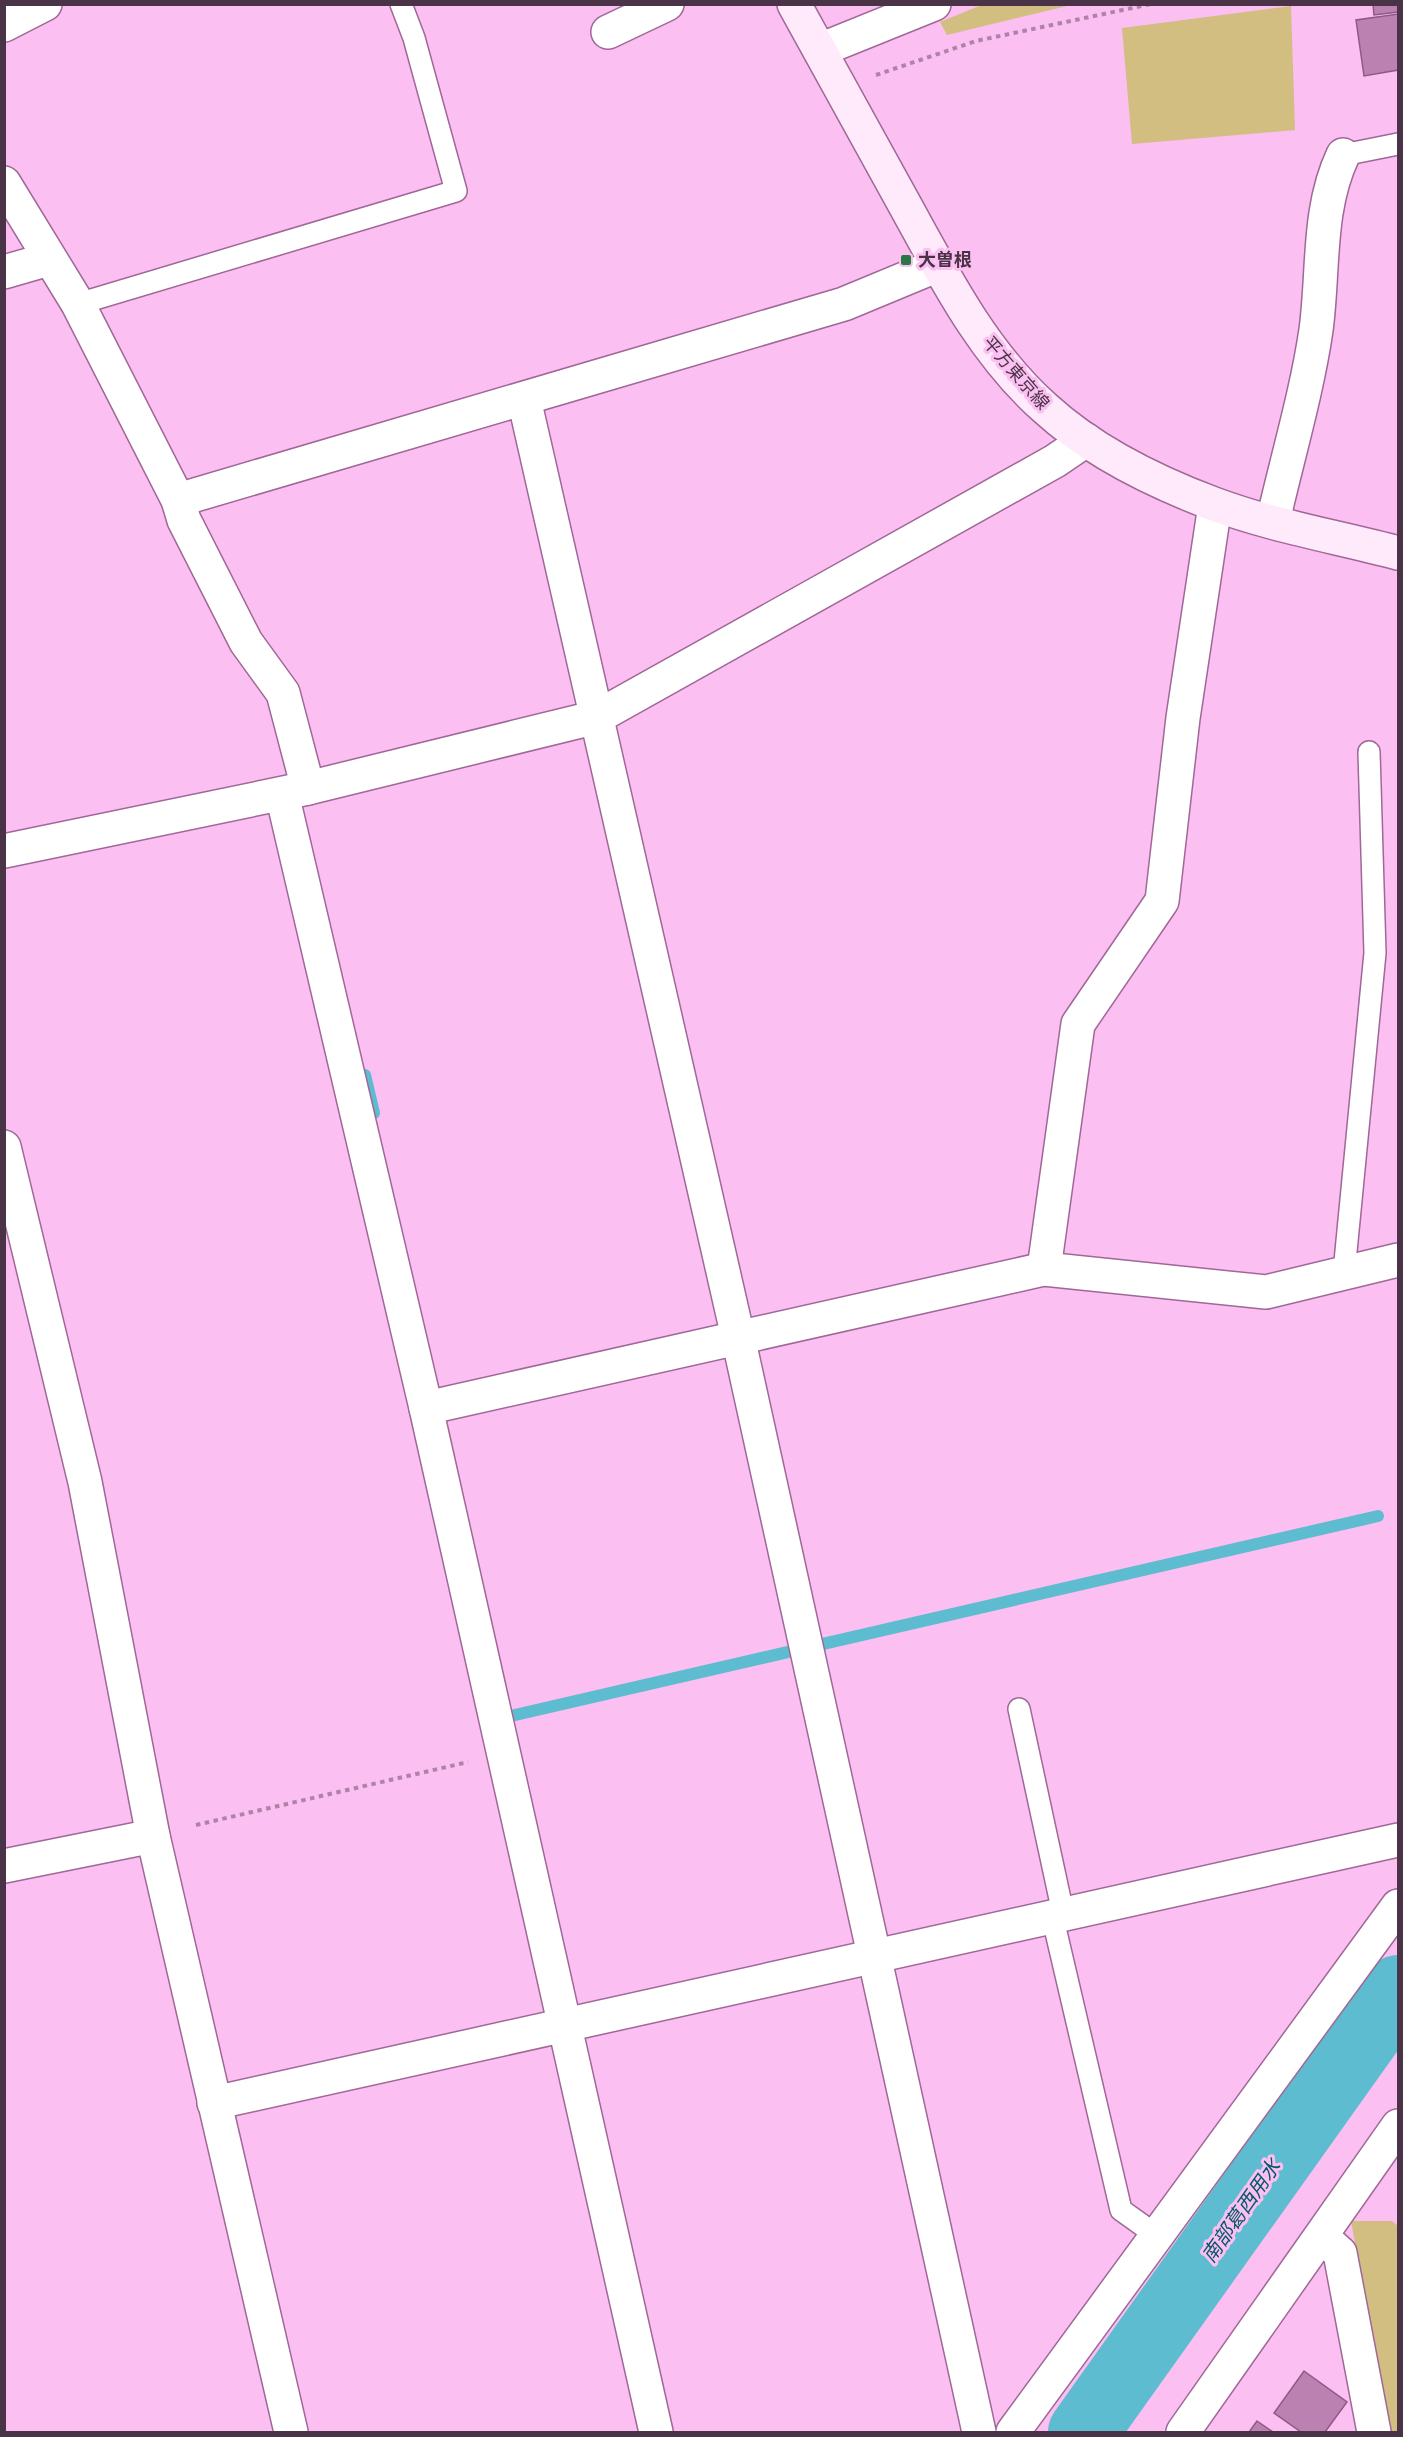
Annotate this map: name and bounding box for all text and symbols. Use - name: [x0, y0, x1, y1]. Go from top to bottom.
- place label: 大曽根: [918, 247, 972, 271]
- marker: 大曽根: [899, 253, 913, 267]
- street label: 平方東京線: [978, 331, 1055, 414]
- water label: 南部葛西用水: [1195, 2152, 1287, 2268]

